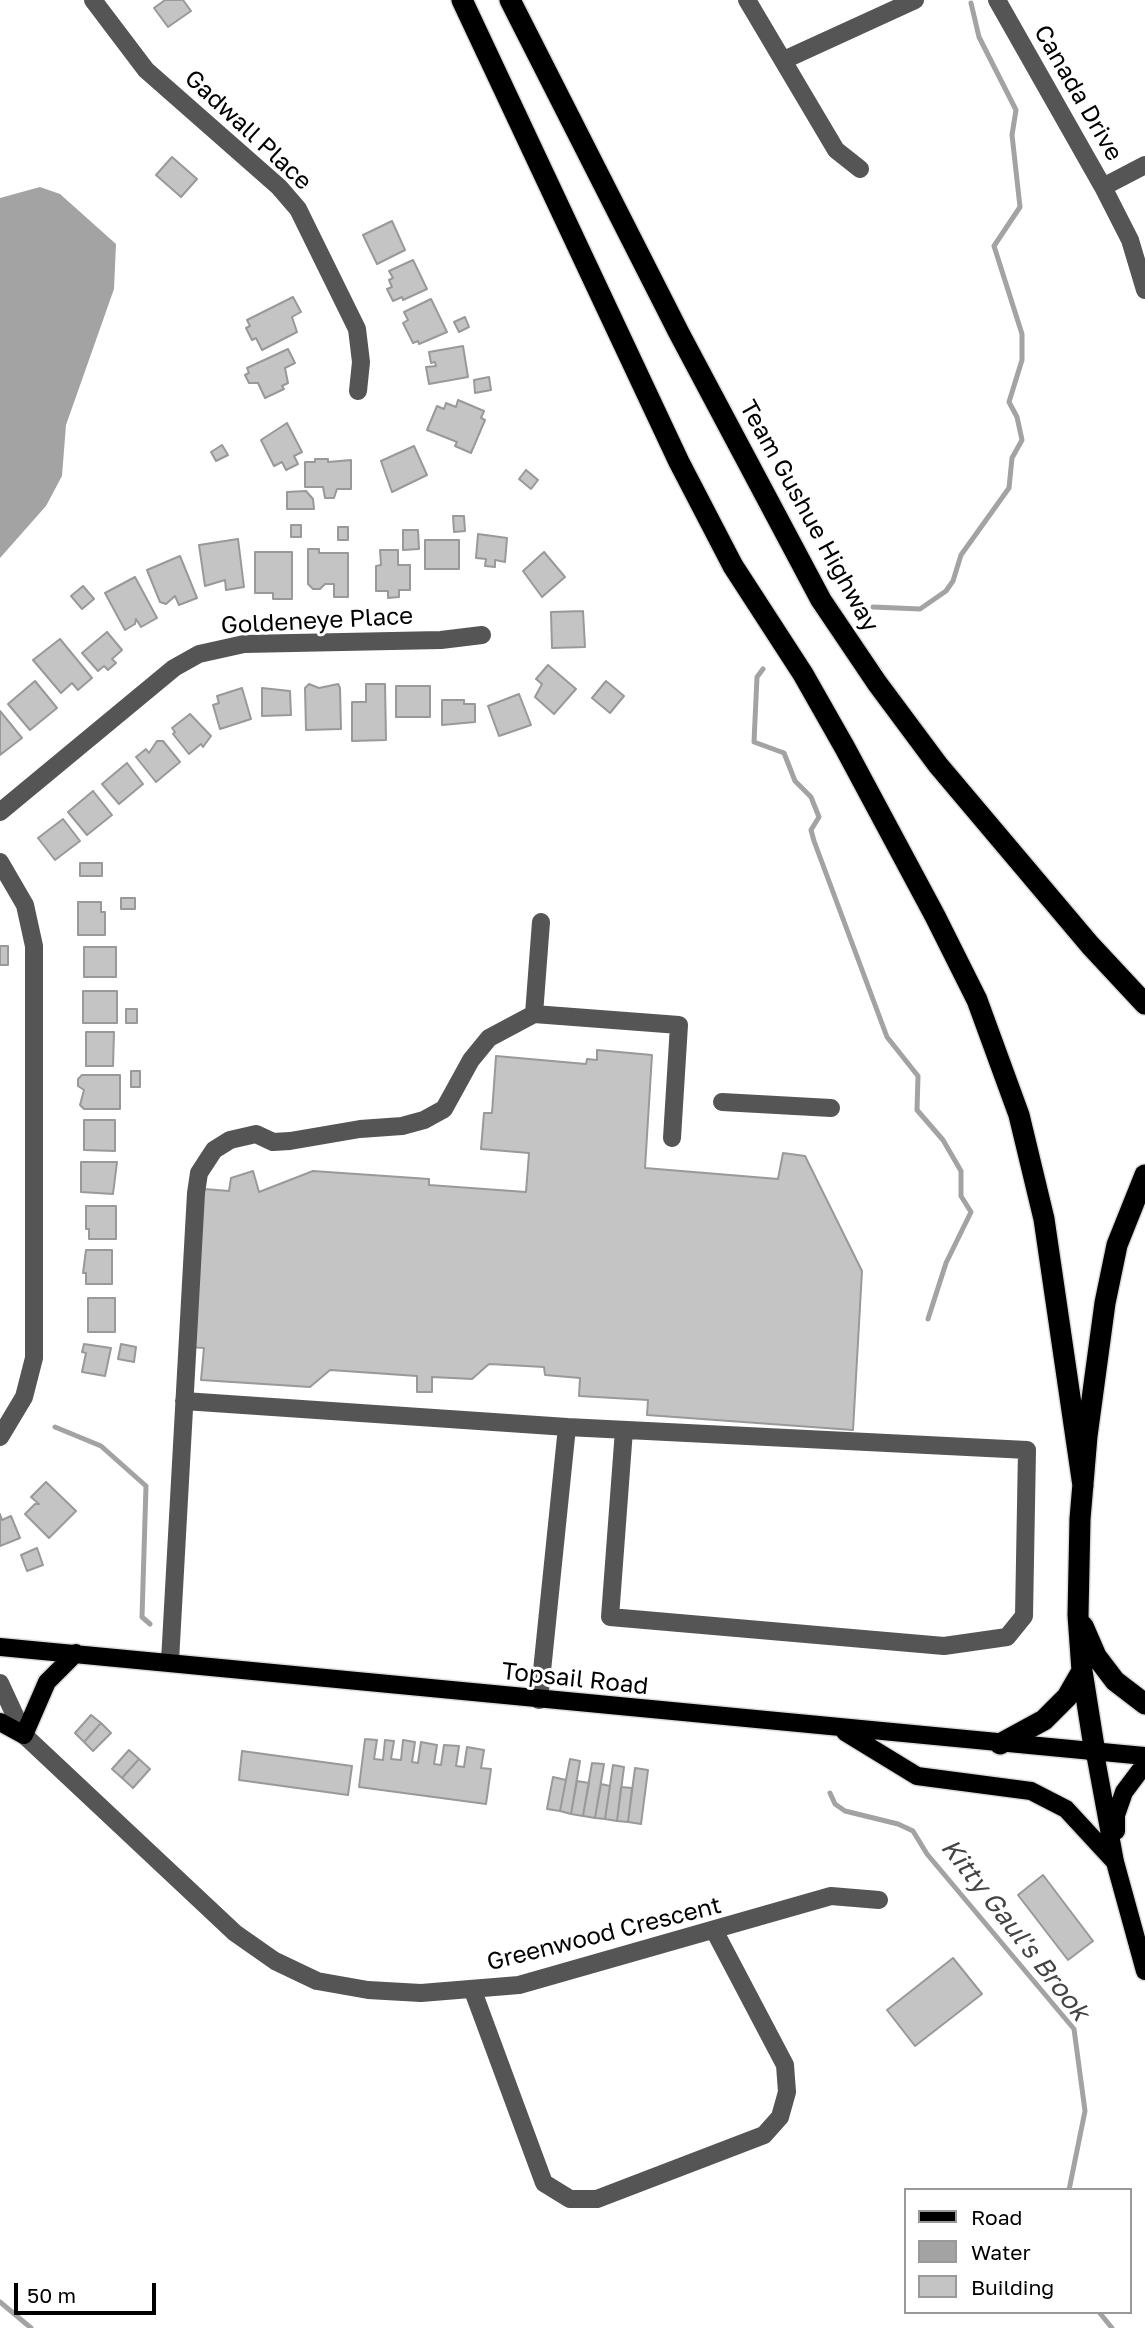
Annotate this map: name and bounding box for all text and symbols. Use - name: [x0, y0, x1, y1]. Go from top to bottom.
- street label: Canada Drive: [1028, 20, 1128, 166]
- street label: Gadwall Place: [179, 64, 317, 196]
- street label: Team Gushue Highway: [733, 395, 885, 637]
- street label: Goldeneye Place: [220, 602, 414, 640]
- street label: Topsail Road: [500, 1657, 650, 1701]
- water label: Kitty Gaul's Brook: [934, 1833, 1096, 2027]
- street label: Greenwood Crescent: [484, 1891, 724, 1977]
- legend: [904, 2188, 1131, 2314]
- text: Road: [971, 2204, 1022, 2230]
- text: Water: [971, 2239, 1031, 2265]
- scale bar: [18, 2268, 159, 2312]
- text: Building: [971, 2274, 1054, 2300]
- text: 50 m: [27, 2282, 76, 2308]

